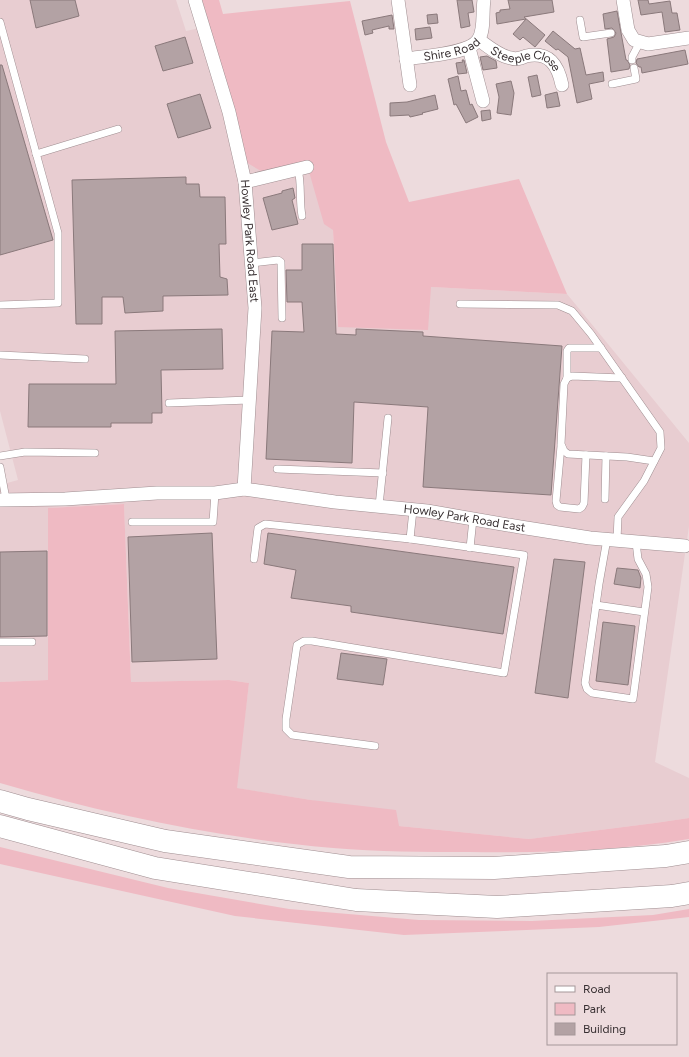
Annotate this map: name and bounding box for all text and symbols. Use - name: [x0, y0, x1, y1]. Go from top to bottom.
- street label: Shire Road: [423, 35, 483, 64]
- street label: Steeple Close: [488, 43, 564, 74]
- street label: Howley Park Road East: [238, 179, 262, 303]
- street label: Howley Park Road East: [403, 502, 527, 535]
- legend: [547, 973, 677, 1045]
- text: Road: [583, 982, 611, 996]
- text: Park: [583, 1002, 606, 1016]
- text: Building: [583, 1022, 626, 1036]

